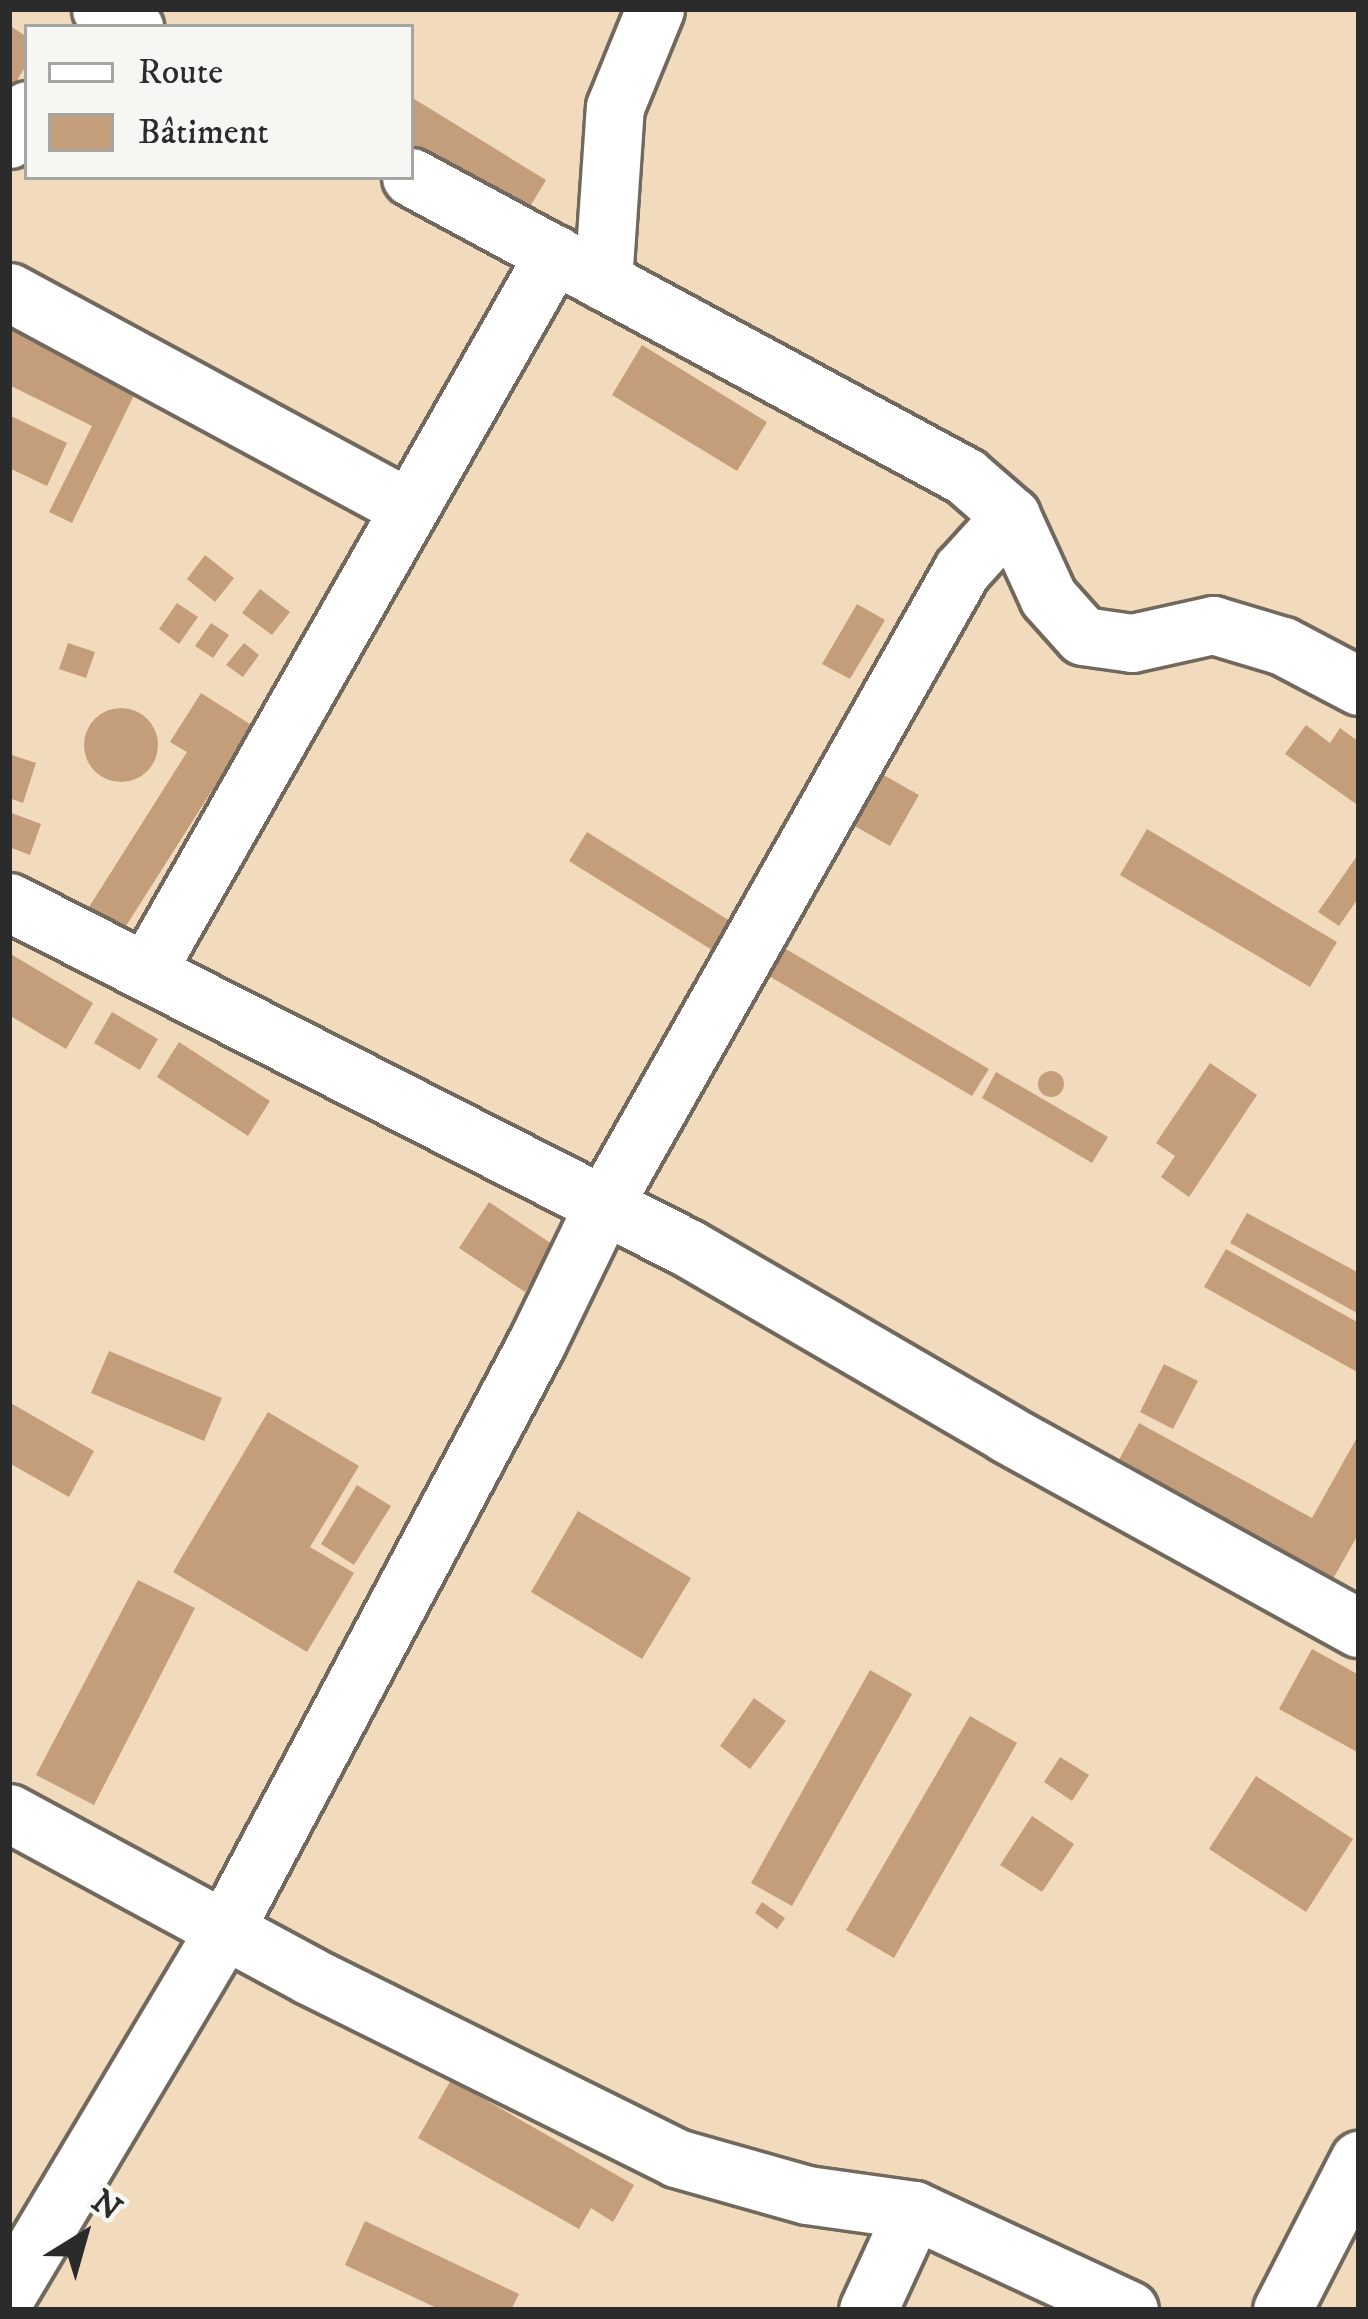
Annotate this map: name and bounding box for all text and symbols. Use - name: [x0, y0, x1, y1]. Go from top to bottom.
- legend: [24, 24, 414, 180]
- text: Route: [138, 50, 223, 95]
- text: Bâtiment: [138, 110, 269, 155]
- north arrow: [24, 2175, 144, 2295]
- text: N: [83, 2181, 129, 2230]

